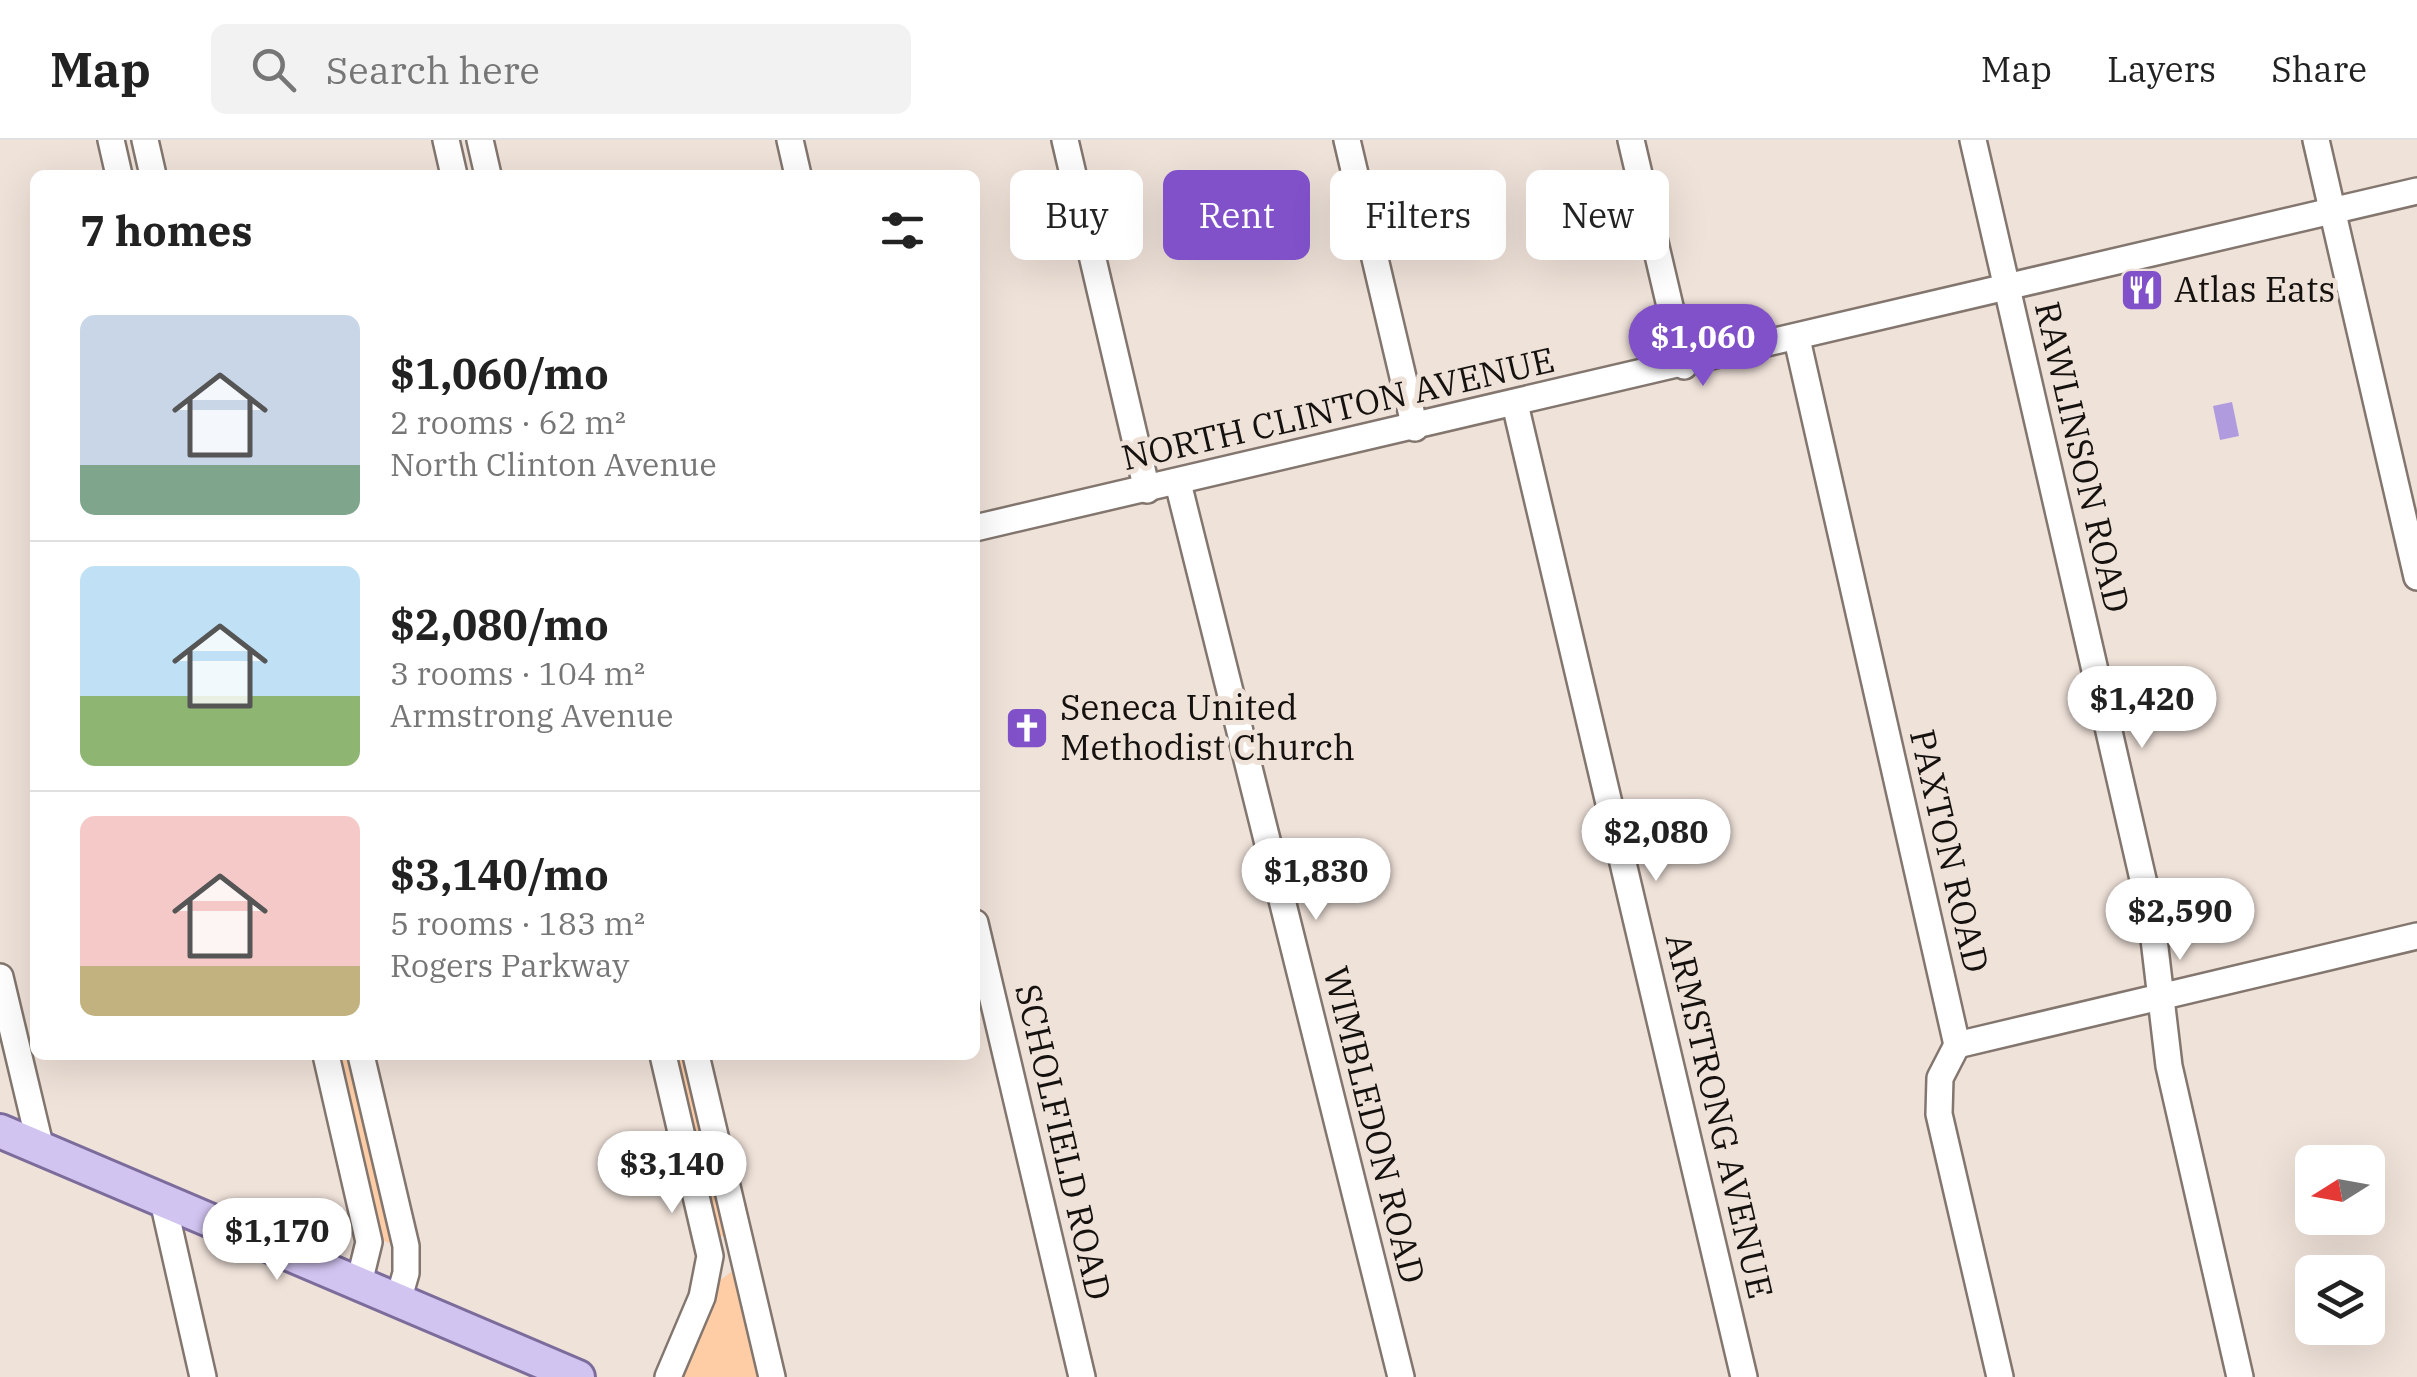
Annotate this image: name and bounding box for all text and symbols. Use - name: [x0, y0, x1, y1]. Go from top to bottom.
- search box: [211, 24, 911, 114]
- text: Map: [50, 38, 151, 100]
- icon: search: [246, 42, 301, 97]
- text: Search here: [326, 45, 540, 94]
- text: Map: [1981, 46, 2052, 92]
- text: Layers: [2107, 46, 2216, 92]
- text: Share: [2271, 46, 2367, 92]
- chip: Buy: [1010, 170, 1143, 260]
- chip: Rent: [1163, 170, 1310, 260]
- chip: Filters: [1330, 170, 1506, 260]
- chip: New: [1526, 170, 1669, 260]
- text: 7 homes: [80, 203, 253, 258]
- icon: filters: [875, 203, 930, 258]
- place label: Atlas Eats: [2174, 266, 2335, 312]
- restaurant icon: Atlas Eats: [2119, 267, 2165, 313]
- street label: RAWLINSON ROAD: [2025, 297, 2141, 617]
- pin: $1,060: [1622, 304, 1784, 389]
- text: $1,060: [1651, 315, 1755, 357]
- street label: NORTH CLINTON AVENUE: [1117, 336, 1559, 480]
- text: $1,060/mo: [390, 346, 609, 401]
- icon: home: [160, 355, 280, 475]
- text: 2 rooms · 62 m²: [390, 401, 626, 443]
- text: North Clinton Avenue: [390, 443, 717, 485]
- text: $2,080/mo: [390, 597, 609, 652]
- icon: home: [160, 606, 280, 726]
- text: 3 rooms · 104 m²: [390, 652, 645, 694]
- pin: $1,420: [2061, 666, 2223, 751]
- text: $1,420: [2090, 677, 2194, 719]
- place label: Seneca United Methodist Church: [1060, 684, 1355, 770]
- text: Armstrong Avenue: [390, 694, 673, 736]
- church icon: Seneca United Methodist Church: [1004, 705, 1050, 751]
- street label: PAXTON ROAD: [1900, 725, 2000, 977]
- pin: $2,080: [1575, 799, 1737, 884]
- text: $2,080: [1604, 810, 1708, 852]
- pin: $1,830: [1235, 838, 1397, 923]
- text: $3,140/mo: [390, 847, 609, 902]
- text: $1,830: [1264, 849, 1368, 891]
- icon: home: [160, 856, 280, 976]
- pin: $2,590: [2099, 878, 2261, 963]
- text: $2,590: [2128, 889, 2232, 931]
- text: 5 rooms · 183 m²: [390, 902, 645, 944]
- street label: ARMSTRONG AVENUE: [1656, 929, 1784, 1303]
- text: Rogers Parkway: [390, 944, 629, 986]
- street label: WIMBLEDON ROAD: [1313, 962, 1437, 1288]
- street label: SCHOLFIELD ROAD: [1005, 979, 1123, 1304]
- pin: $3,140: [591, 1131, 753, 1216]
- text: $3,140: [620, 1142, 724, 1184]
- north arrow: [2295, 1145, 2385, 1235]
- map controls: [2295, 1145, 2385, 1345]
- pin: $1,170: [196, 1198, 358, 1283]
- text: $1,170: [225, 1209, 329, 1251]
- button: layers: [2295, 1255, 2385, 1345]

